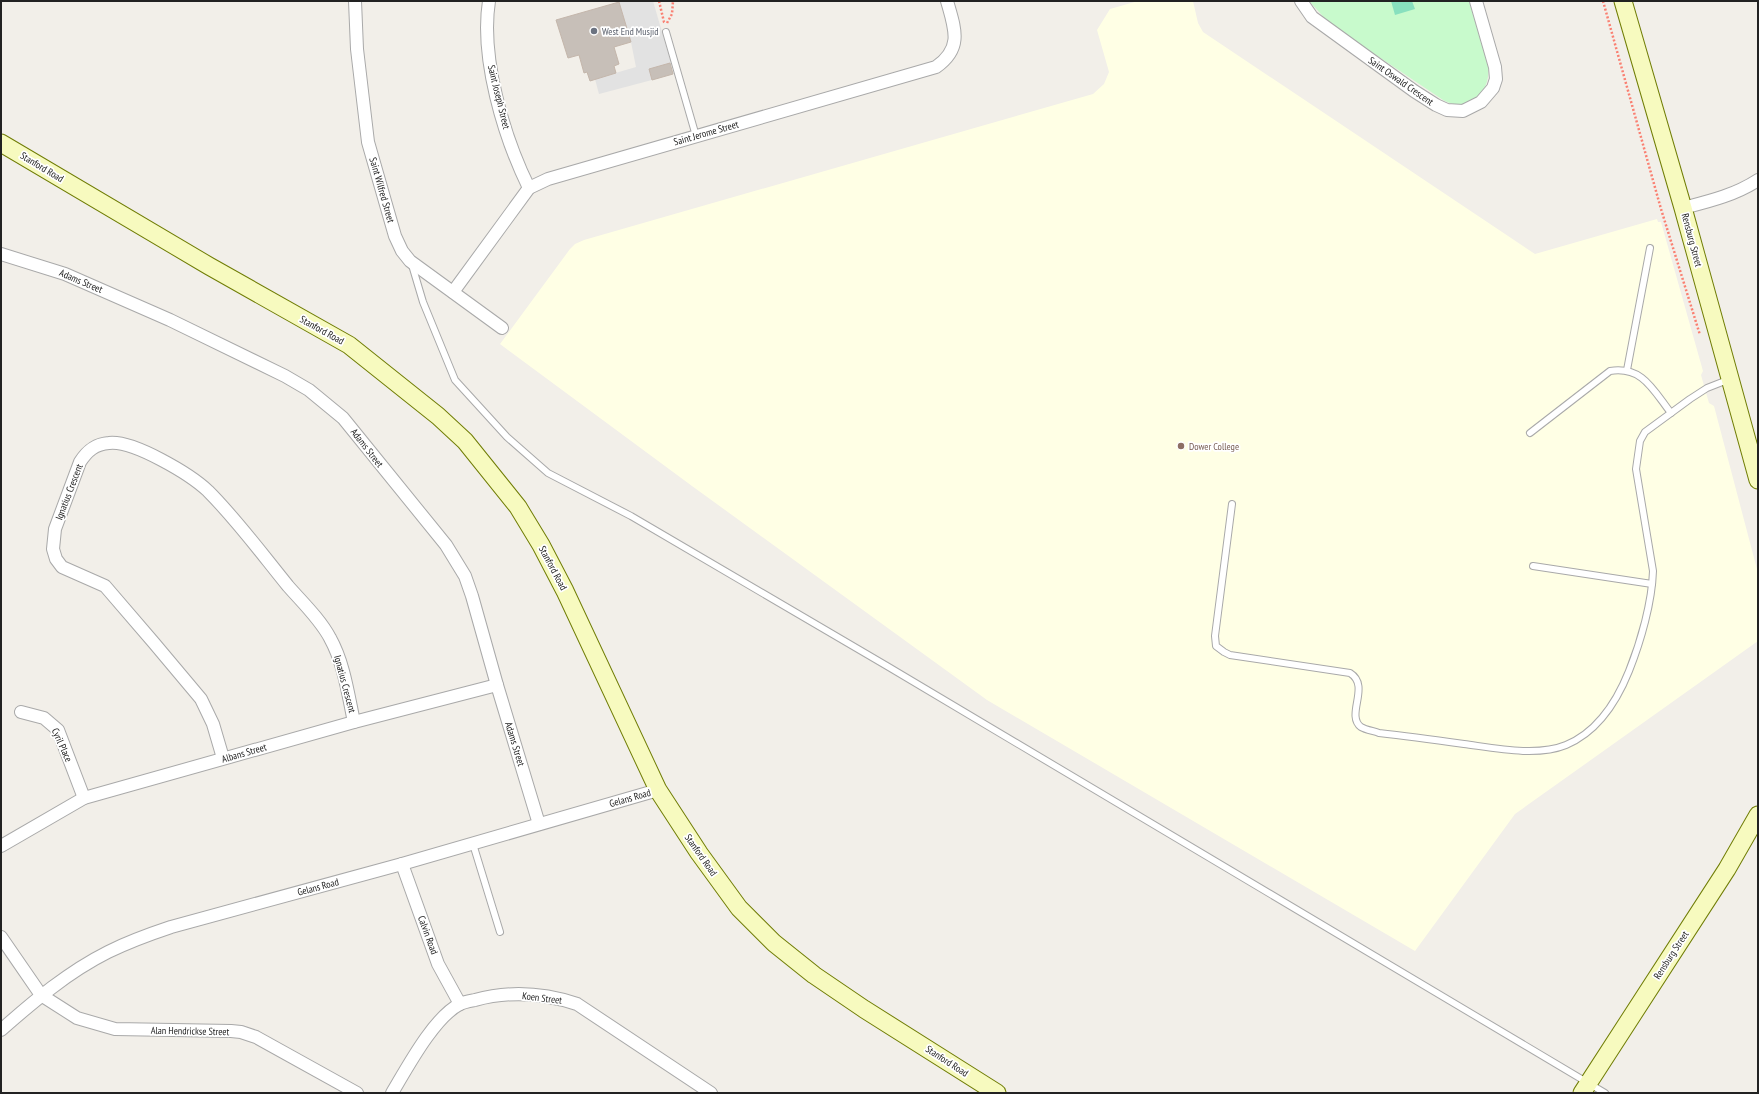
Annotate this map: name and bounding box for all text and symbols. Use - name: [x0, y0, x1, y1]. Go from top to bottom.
- place label: West End Musjid: [602, 25, 659, 38]
- marker: West End Musjid: [589, 26, 599, 36]
- street label: Saint Oswald Crescent: [1366, 54, 1436, 108]
- street label: Saint Joseph Street: [485, 64, 513, 131]
- street label: Saint Jerome Street: [672, 117, 740, 148]
- street label: Stanford Road: [18, 149, 66, 185]
- street label: Saint Wilfred Street: [366, 156, 398, 224]
- street label: Rensburg Street: [1679, 212, 1705, 268]
- street label: Adams Street: [57, 266, 105, 296]
- street label: Stanford Road: [298, 313, 346, 347]
- street label: Adams Street: [348, 426, 386, 470]
- place label: Dower College: [1189, 440, 1239, 453]
- marker: Dower College: [1176, 441, 1186, 451]
- street label: Ignatius Crescent: [52, 462, 86, 522]
- street label: Stanford Road: [536, 544, 570, 592]
- street label: Ignatius Crescent: [331, 654, 359, 714]
- street label: Adams Street: [502, 720, 528, 768]
- street label: Cyril Place: [49, 726, 75, 764]
- street label: Albans Street: [220, 740, 268, 766]
- street label: Gelans Road: [608, 786, 652, 810]
- street label: Stanford Road: [682, 831, 720, 879]
- street label: Gelans Road: [296, 875, 340, 899]
- street label: Calvin Road: [415, 914, 441, 956]
- street label: Rensburg Street: [1651, 928, 1692, 982]
- street label: Koen Street: [521, 989, 563, 1007]
- street label: Alan Hendrickse Street: [151, 1024, 230, 1038]
- street label: Stanford Road: [923, 1042, 971, 1080]

